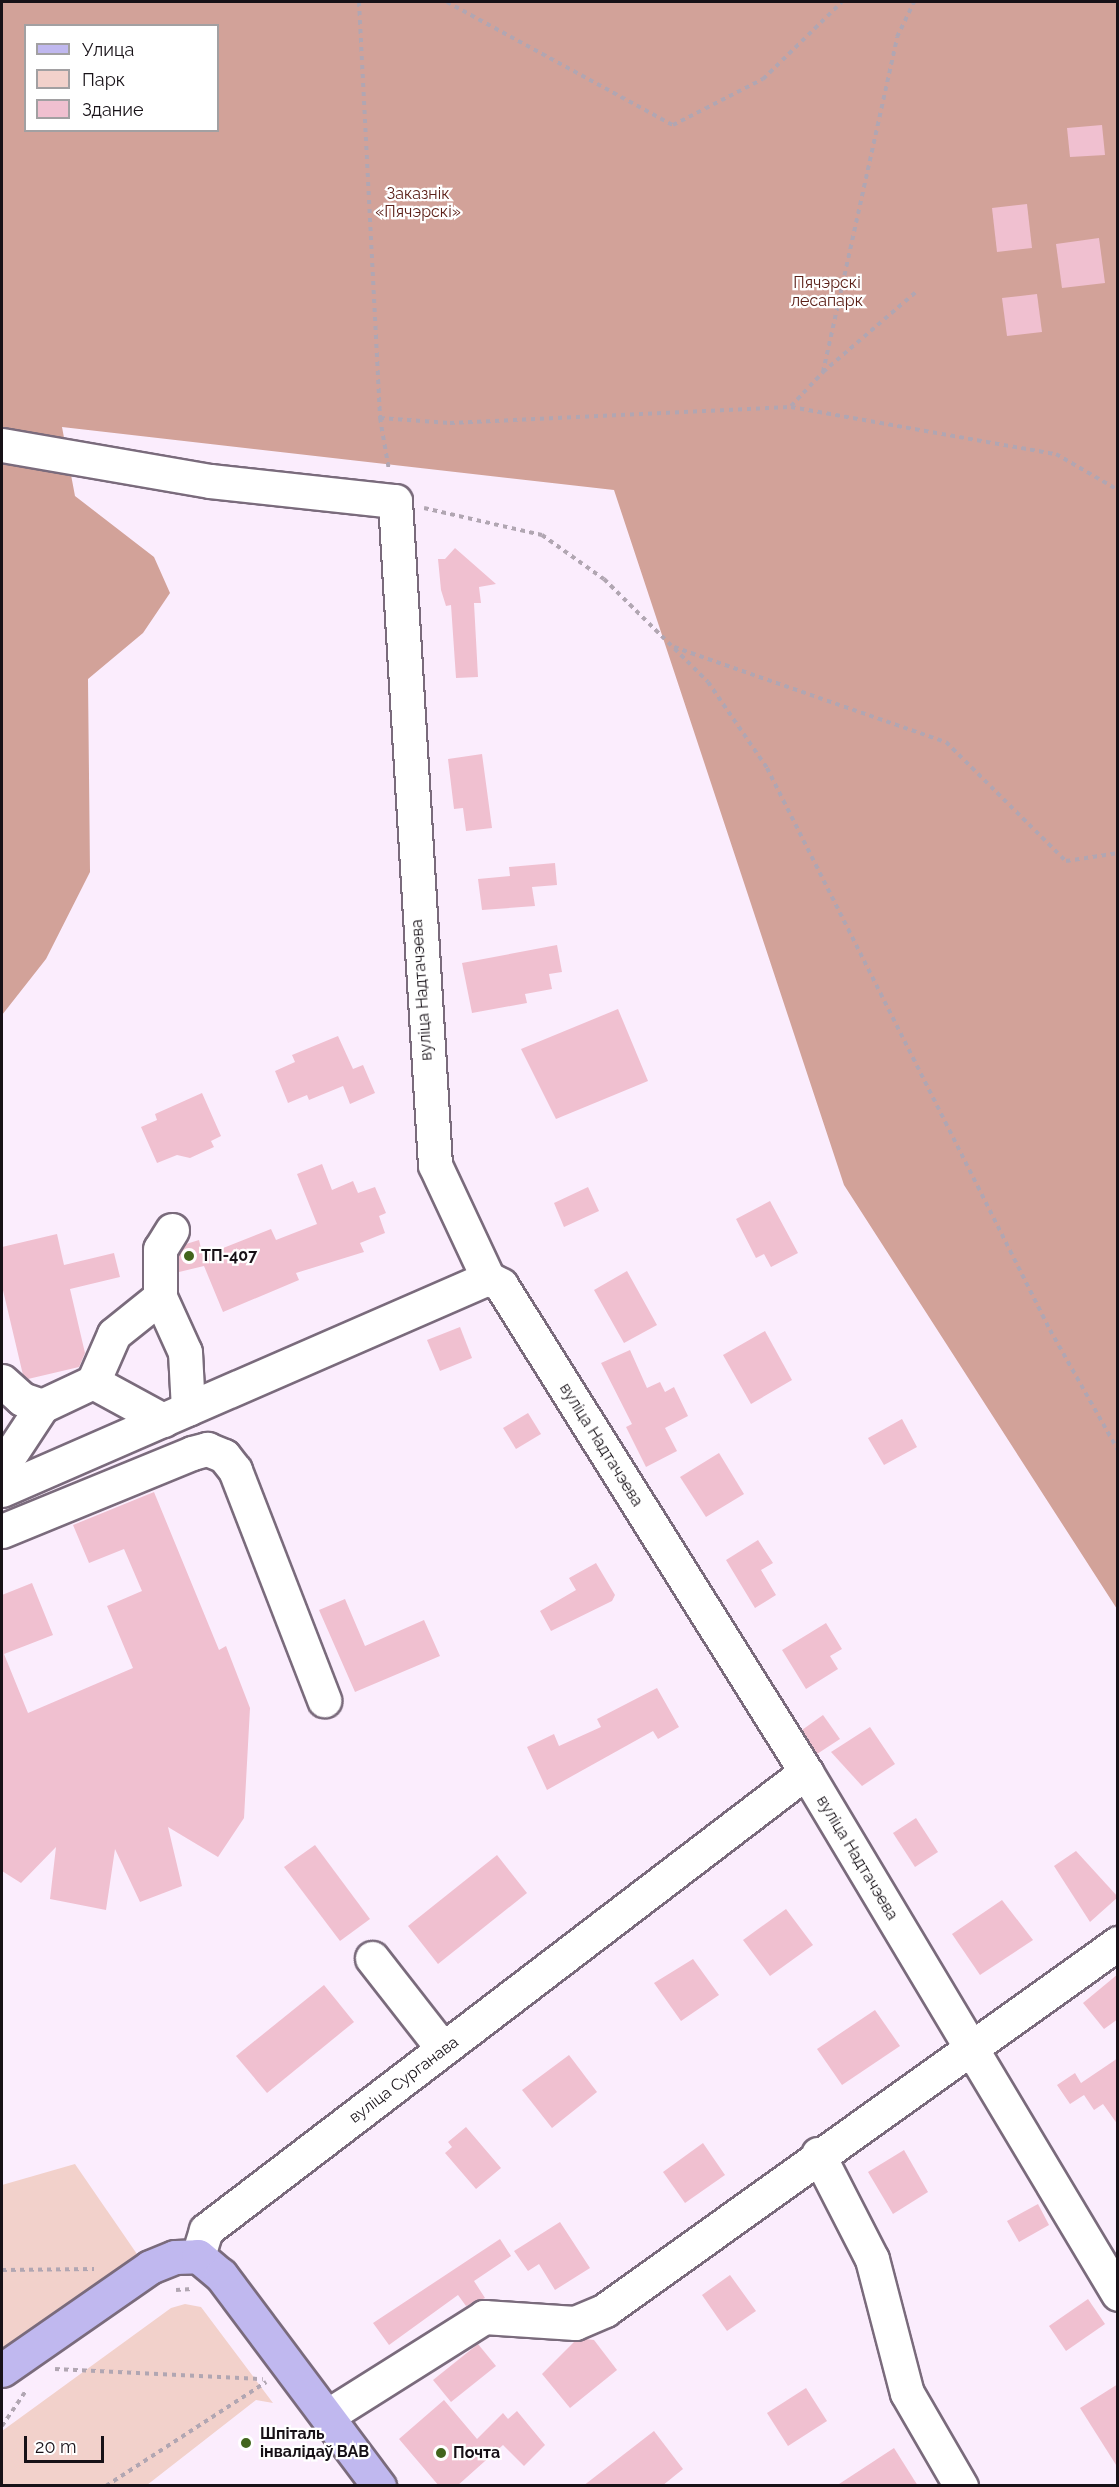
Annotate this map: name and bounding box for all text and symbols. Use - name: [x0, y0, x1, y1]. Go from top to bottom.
- legend: [24, 24, 219, 132]
- text: Улица: [82, 39, 134, 60]
- text: Парк: [82, 69, 125, 90]
- text: Здание: [82, 99, 144, 120]
- park label: Заказнік «Пячэрскі»: [375, 184, 461, 222]
- park label: Пячэрскі лесапарк: [791, 273, 863, 311]
- street label: вуліца Надтачэева: [407, 919, 437, 1061]
- place label: ТП-407: [201, 1246, 257, 1266]
- marker: ТП-407: [182, 1249, 196, 1263]
- street label: вуліца Надтачэева: [555, 1380, 647, 1510]
- street label: вуліца Надтачэева: [812, 1792, 902, 1924]
- street label: вуліца Сурганава: [346, 2033, 462, 2127]
- scale bar: [27, 2424, 106, 2462]
- place label: Шпіталь інвалідаў ВАВ: [260, 2424, 369, 2462]
- marker: Шпіталь інвалідаў ВАВ: [237, 2434, 255, 2452]
- text: 20 m: [35, 2436, 77, 2457]
- place label: Почта: [453, 2443, 500, 2463]
- marker: Почта: [434, 2446, 448, 2460]

